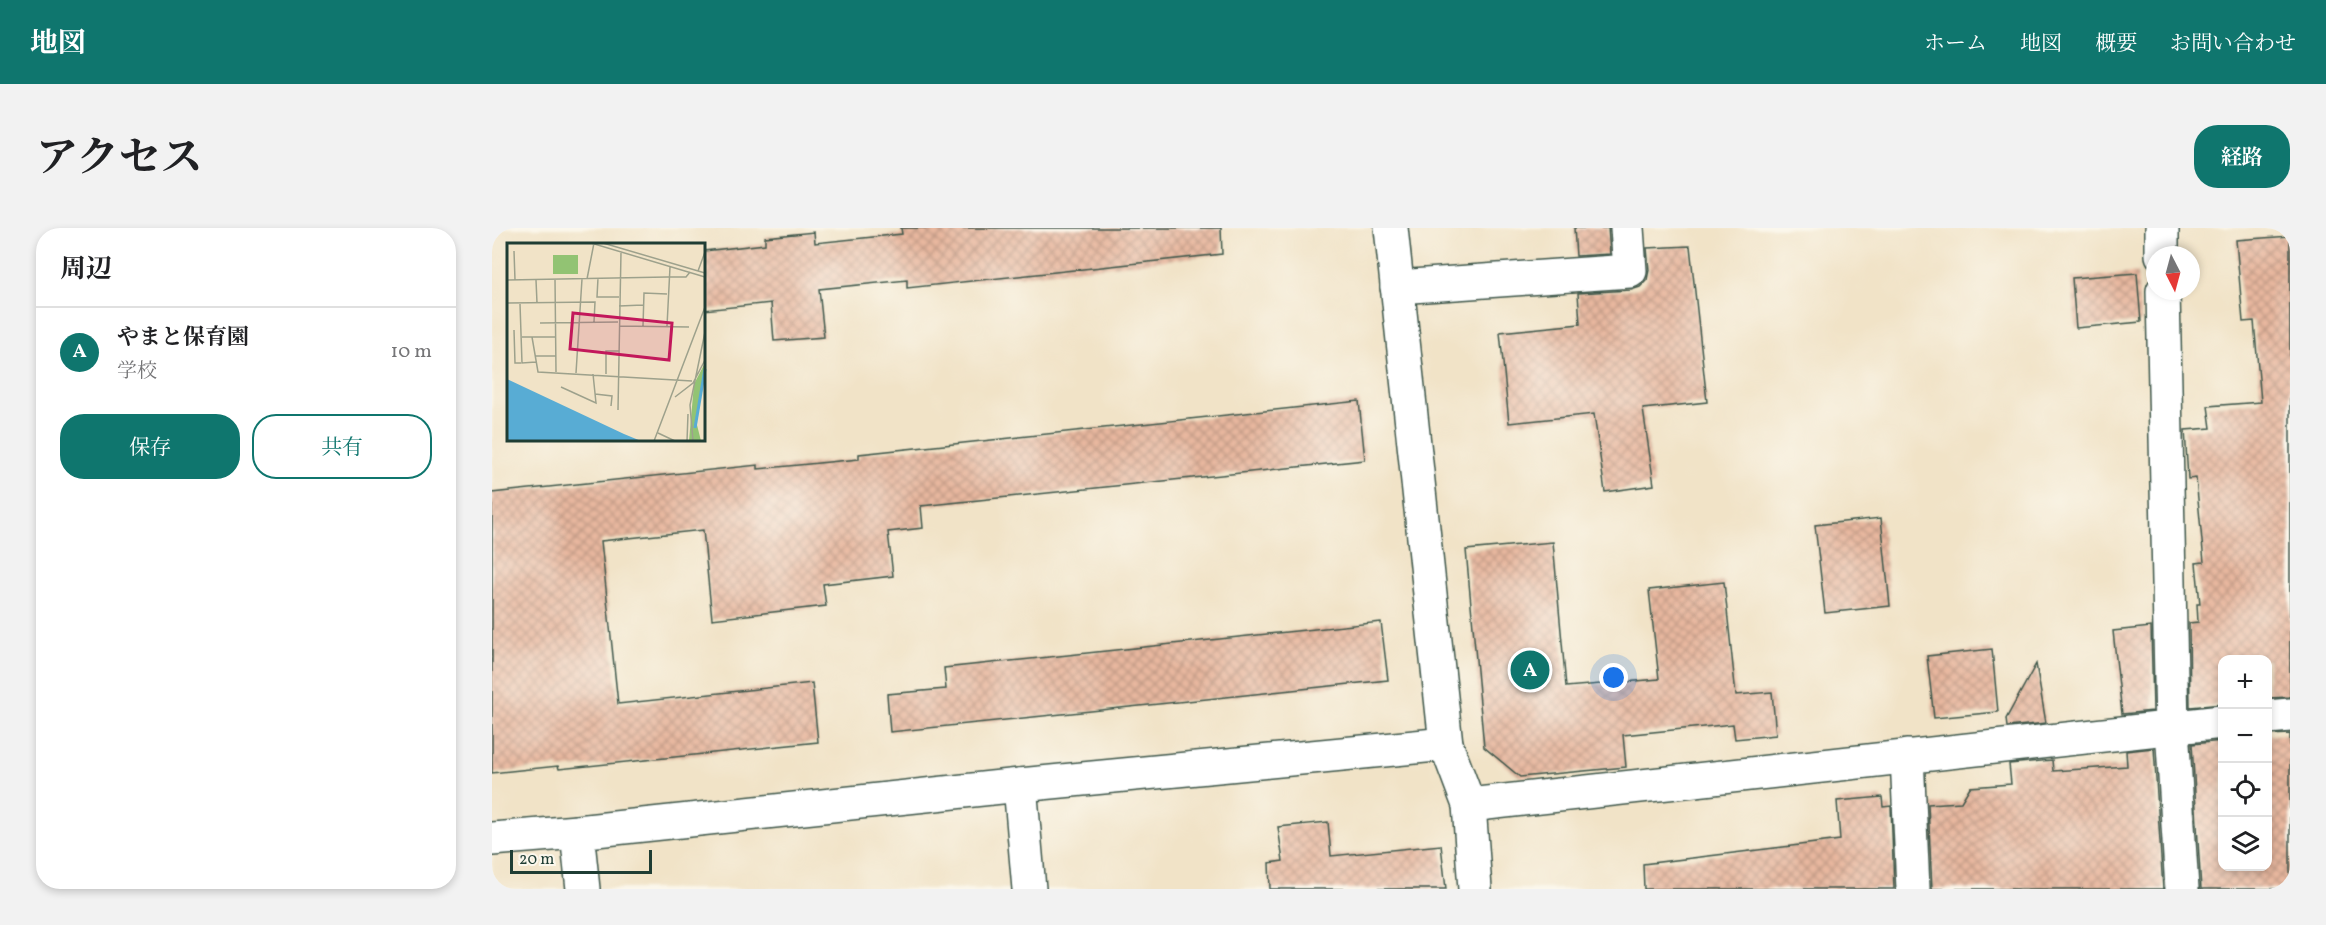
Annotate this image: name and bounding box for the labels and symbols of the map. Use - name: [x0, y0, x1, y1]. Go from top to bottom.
- inset map: [507, 243, 705, 441]
- north arrow: [2146, 246, 2200, 300]
- pin: A: [1510, 648, 1550, 692]
- your location: [1599, 663, 1628, 692]
- scale bar: [510, 847, 652, 874]

